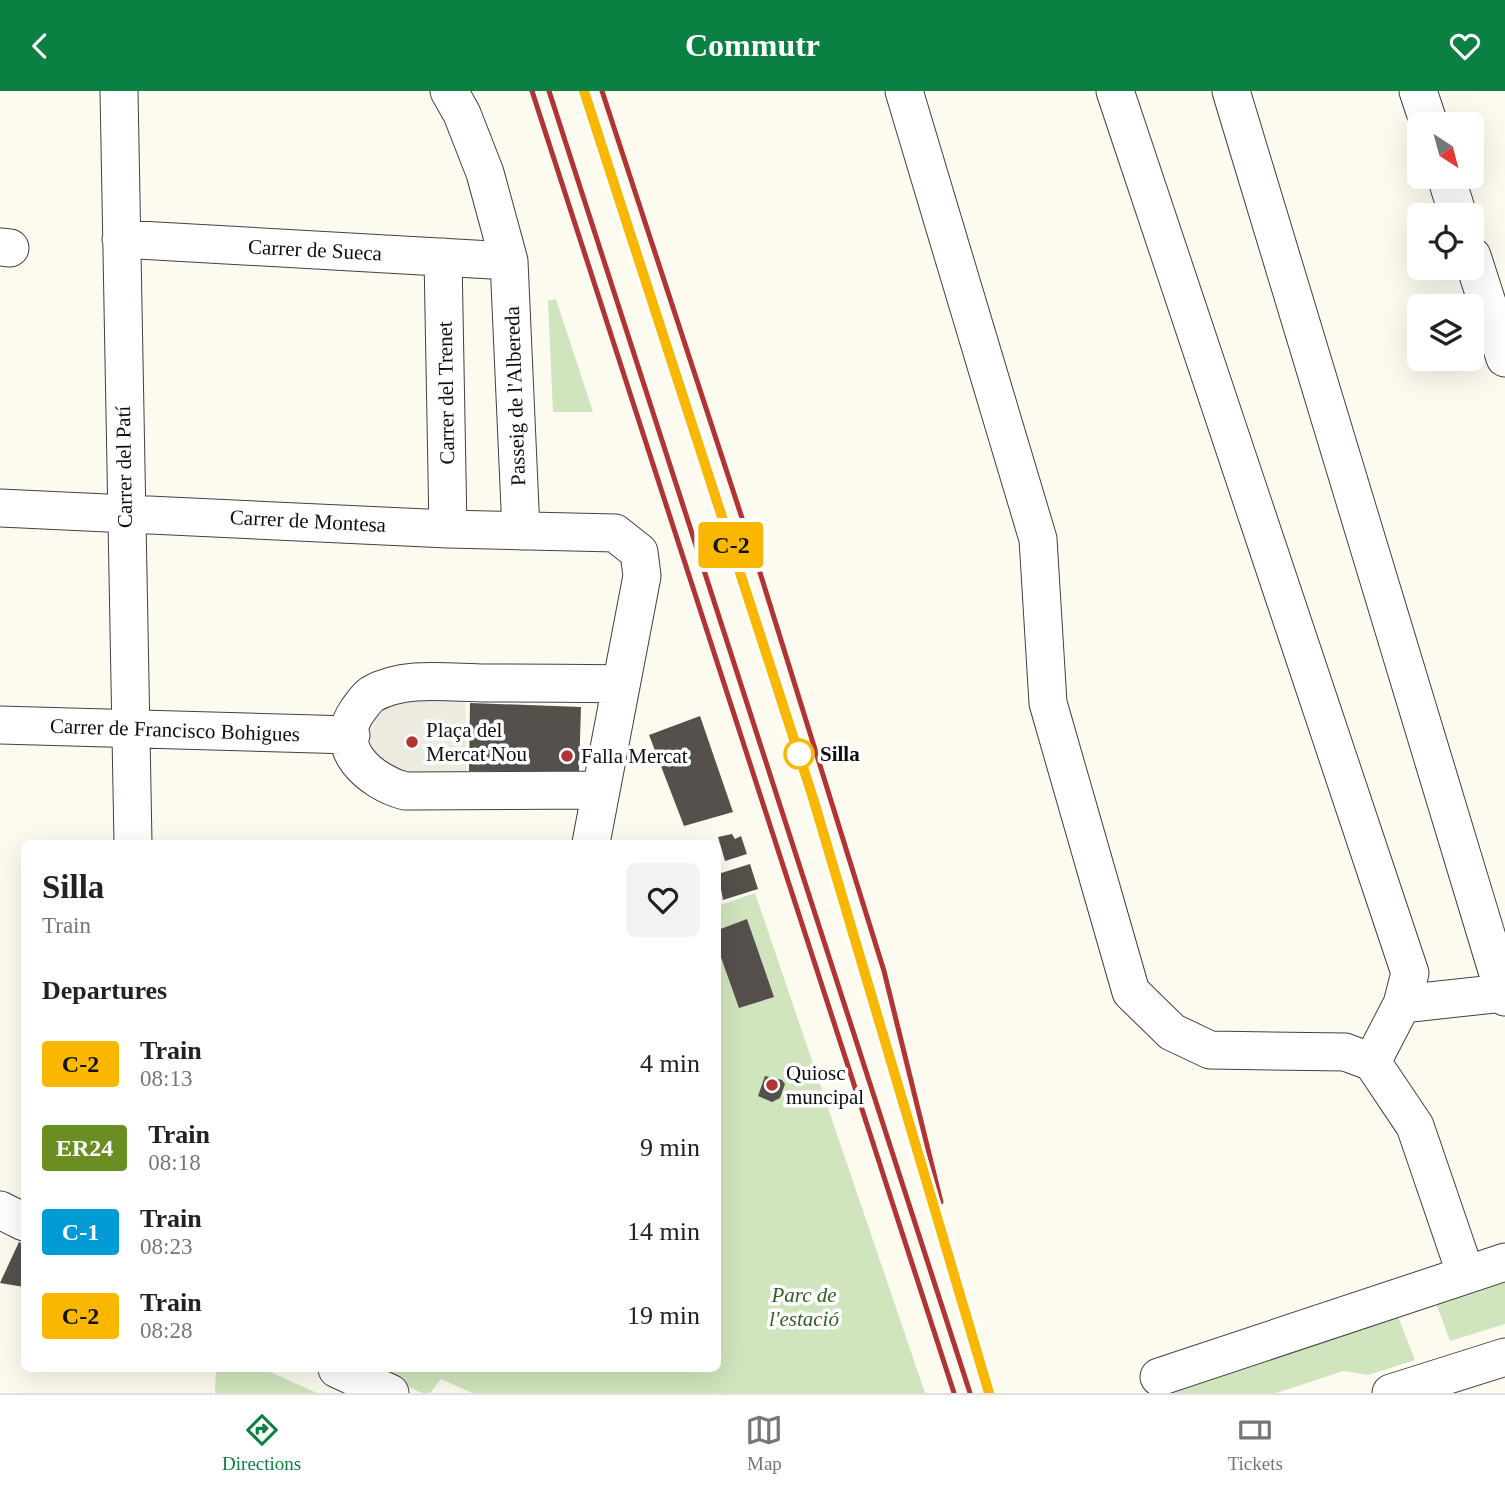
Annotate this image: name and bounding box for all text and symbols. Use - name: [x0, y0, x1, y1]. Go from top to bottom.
- icon: back: [21, 27, 59, 65]
- text: Commutr: [685, 27, 820, 63]
- icon: heart: [1446, 27, 1484, 65]
- north arrow: [1407, 112, 1484, 189]
- map controls: [1407, 112, 1484, 371]
- button: locate: [1407, 203, 1484, 280]
- street label: Carrer de Sueca: [247, 235, 383, 266]
- button: layers: [1407, 294, 1484, 371]
- street label: Passeig de l'Albereda: [500, 305, 530, 486]
- street label: Carrer del Trenet: [433, 321, 459, 465]
- street label: Carrer del Patí: [111, 405, 137, 528]
- street label: Carrer de Montesa: [229, 505, 387, 537]
- line badge: C-2: [691, 522, 771, 568]
- text: C-2: [712, 532, 750, 558]
- street label: Carrer de Francisco Bohigues: [50, 714, 300, 746]
- place label: Plaça del Mercat Nou: [426, 718, 527, 766]
- marker: Plaça del Mercat Nou: [404, 734, 420, 750]
- marker: Silla: [784, 739, 814, 769]
- place label: Silla: [820, 742, 860, 766]
- place label: Falla Mercat: [581, 744, 688, 768]
- marker: Falla Mercat: [559, 748, 575, 764]
- button: heart: [626, 863, 700, 937]
- text: Silla: [42, 869, 104, 905]
- text: Train: [42, 913, 91, 938]
- text: Departures: [42, 976, 167, 1005]
- text: Train: [140, 1036, 202, 1065]
- text: 4 min: [640, 1049, 700, 1078]
- text: C-2: [62, 1051, 99, 1077]
- place label: Quiosc muncipal: [786, 1061, 864, 1109]
- text: 08:13: [140, 1066, 192, 1091]
- marker: Quiosc muncipal: [764, 1077, 780, 1093]
- text: Train: [148, 1120, 210, 1149]
- text: 9 min: [640, 1133, 700, 1162]
- text: ER24: [56, 1135, 113, 1161]
- text: 08:18: [148, 1150, 201, 1175]
- text: Train: [140, 1204, 202, 1233]
- text: 14 min: [627, 1217, 700, 1246]
- text: C-1: [62, 1219, 99, 1245]
- text: 08:23: [140, 1234, 192, 1259]
- park label: Parc de l'estació: [769, 1283, 839, 1331]
- text: Train: [140, 1288, 202, 1317]
- text: 19 min: [627, 1301, 700, 1330]
- text: C-2: [62, 1303, 99, 1329]
- text: 08:28: [140, 1318, 192, 1343]
- tab: Directions: [222, 1411, 301, 1475]
- tab: Map: [745, 1411, 783, 1475]
- tab: Tickets: [1228, 1411, 1283, 1475]

